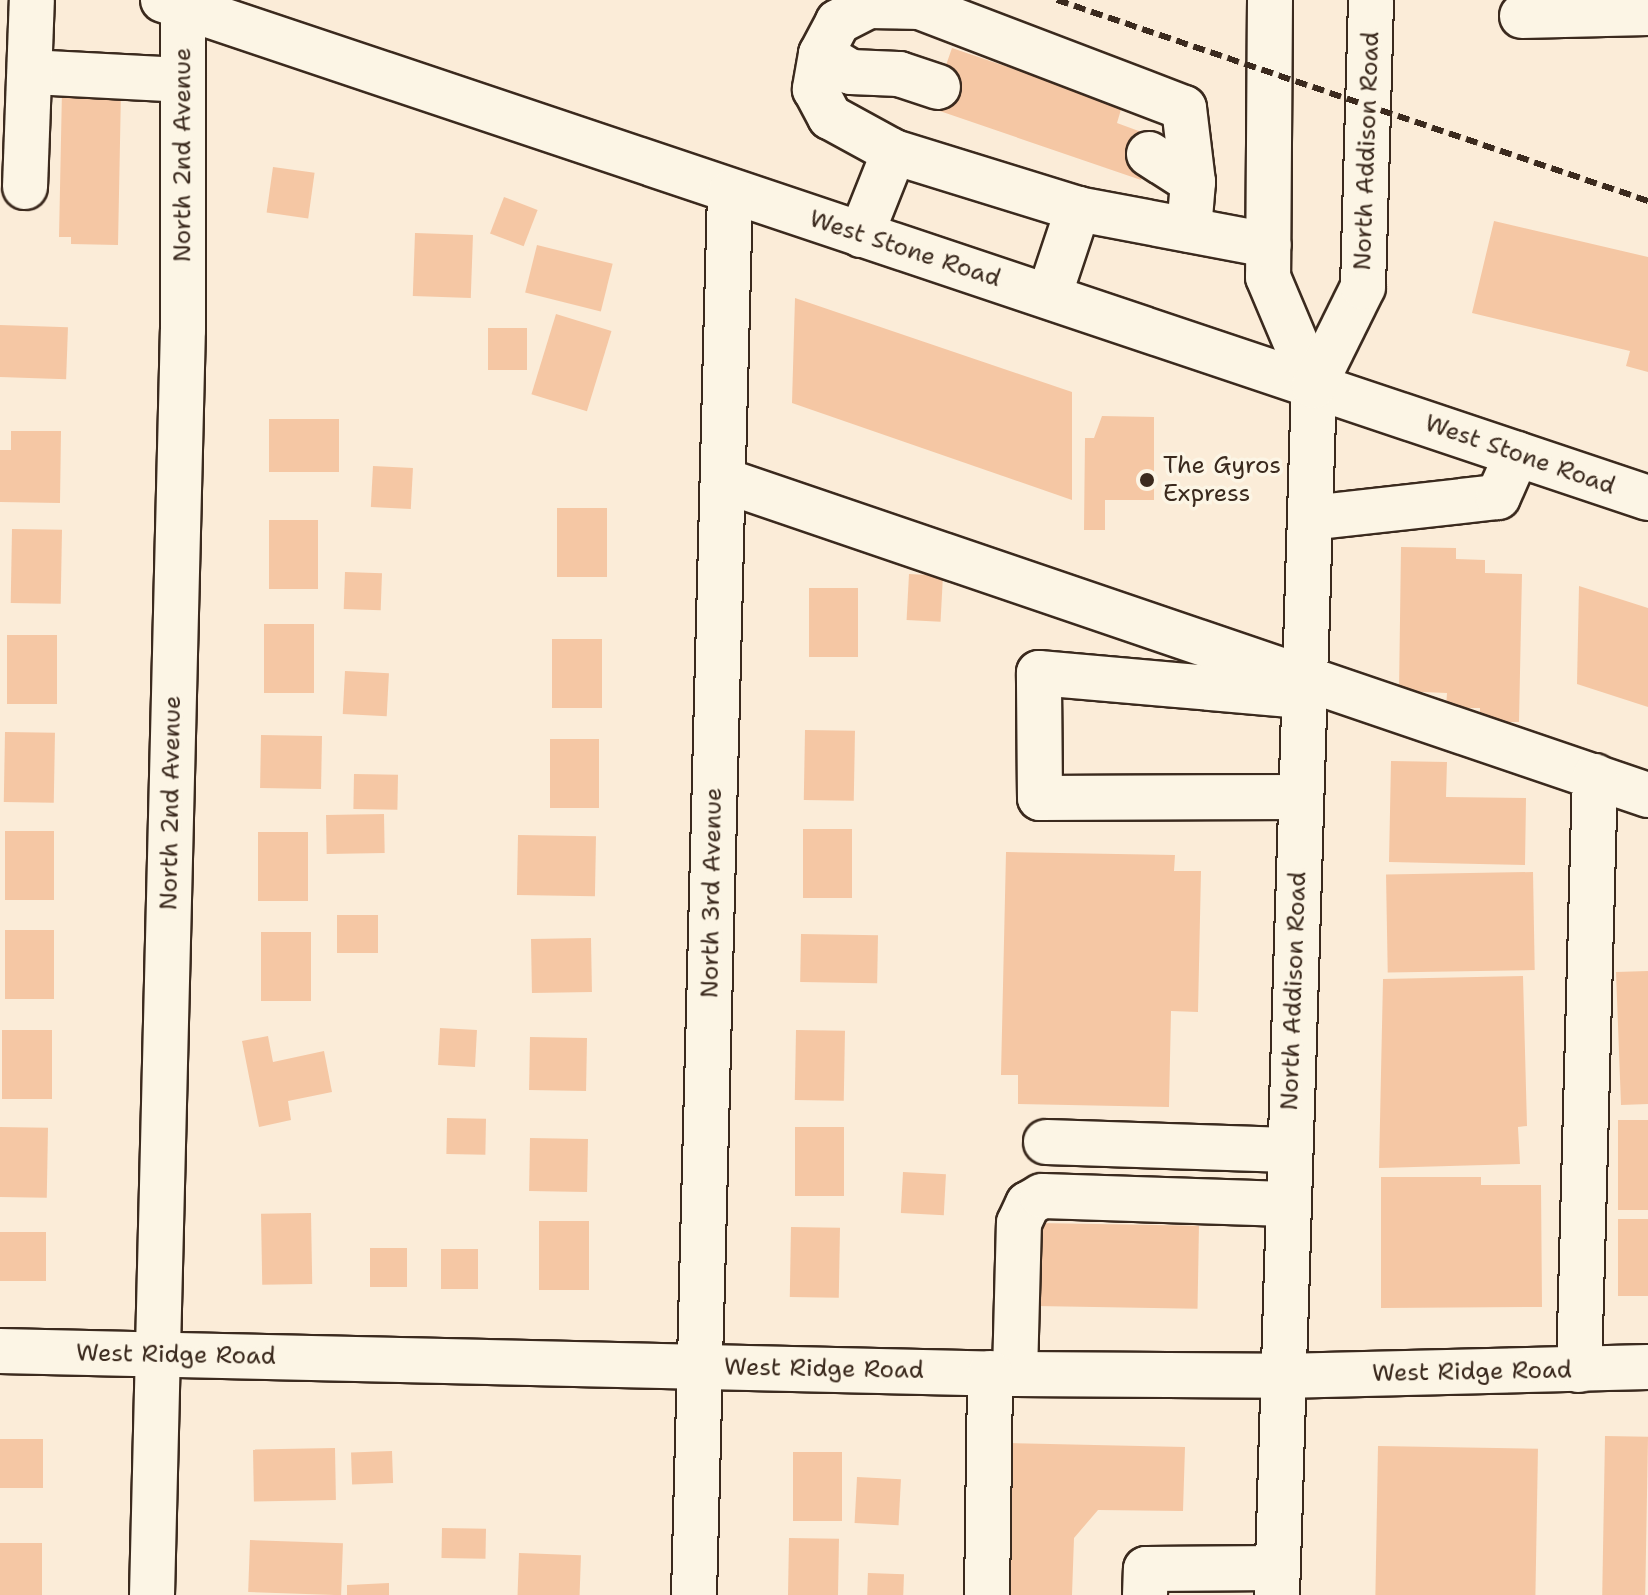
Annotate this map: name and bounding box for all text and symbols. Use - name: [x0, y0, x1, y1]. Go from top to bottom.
- street label: North Addison Road: [1348, 31, 1386, 271]
- street label: North 2nd Avenue: [169, 48, 197, 262]
- street label: West Stone Road: [806, 204, 1004, 294]
- street label: West Stone Road: [1421, 409, 1619, 501]
- place label: The Gyros Express: [1163, 452, 1281, 508]
- marker: The Gyros Express: [1138, 471, 1156, 489]
- street label: North 2nd Avenue: [155, 695, 187, 911]
- street label: North 3rd Avenue: [696, 787, 728, 999]
- street label: North Addison Road: [1275, 871, 1313, 1111]
- street label: West Ridge Road: [76, 1339, 276, 1371]
- street label: West Ridge Road: [724, 1353, 924, 1385]
- street label: West Ridge Road: [1372, 1356, 1572, 1388]

